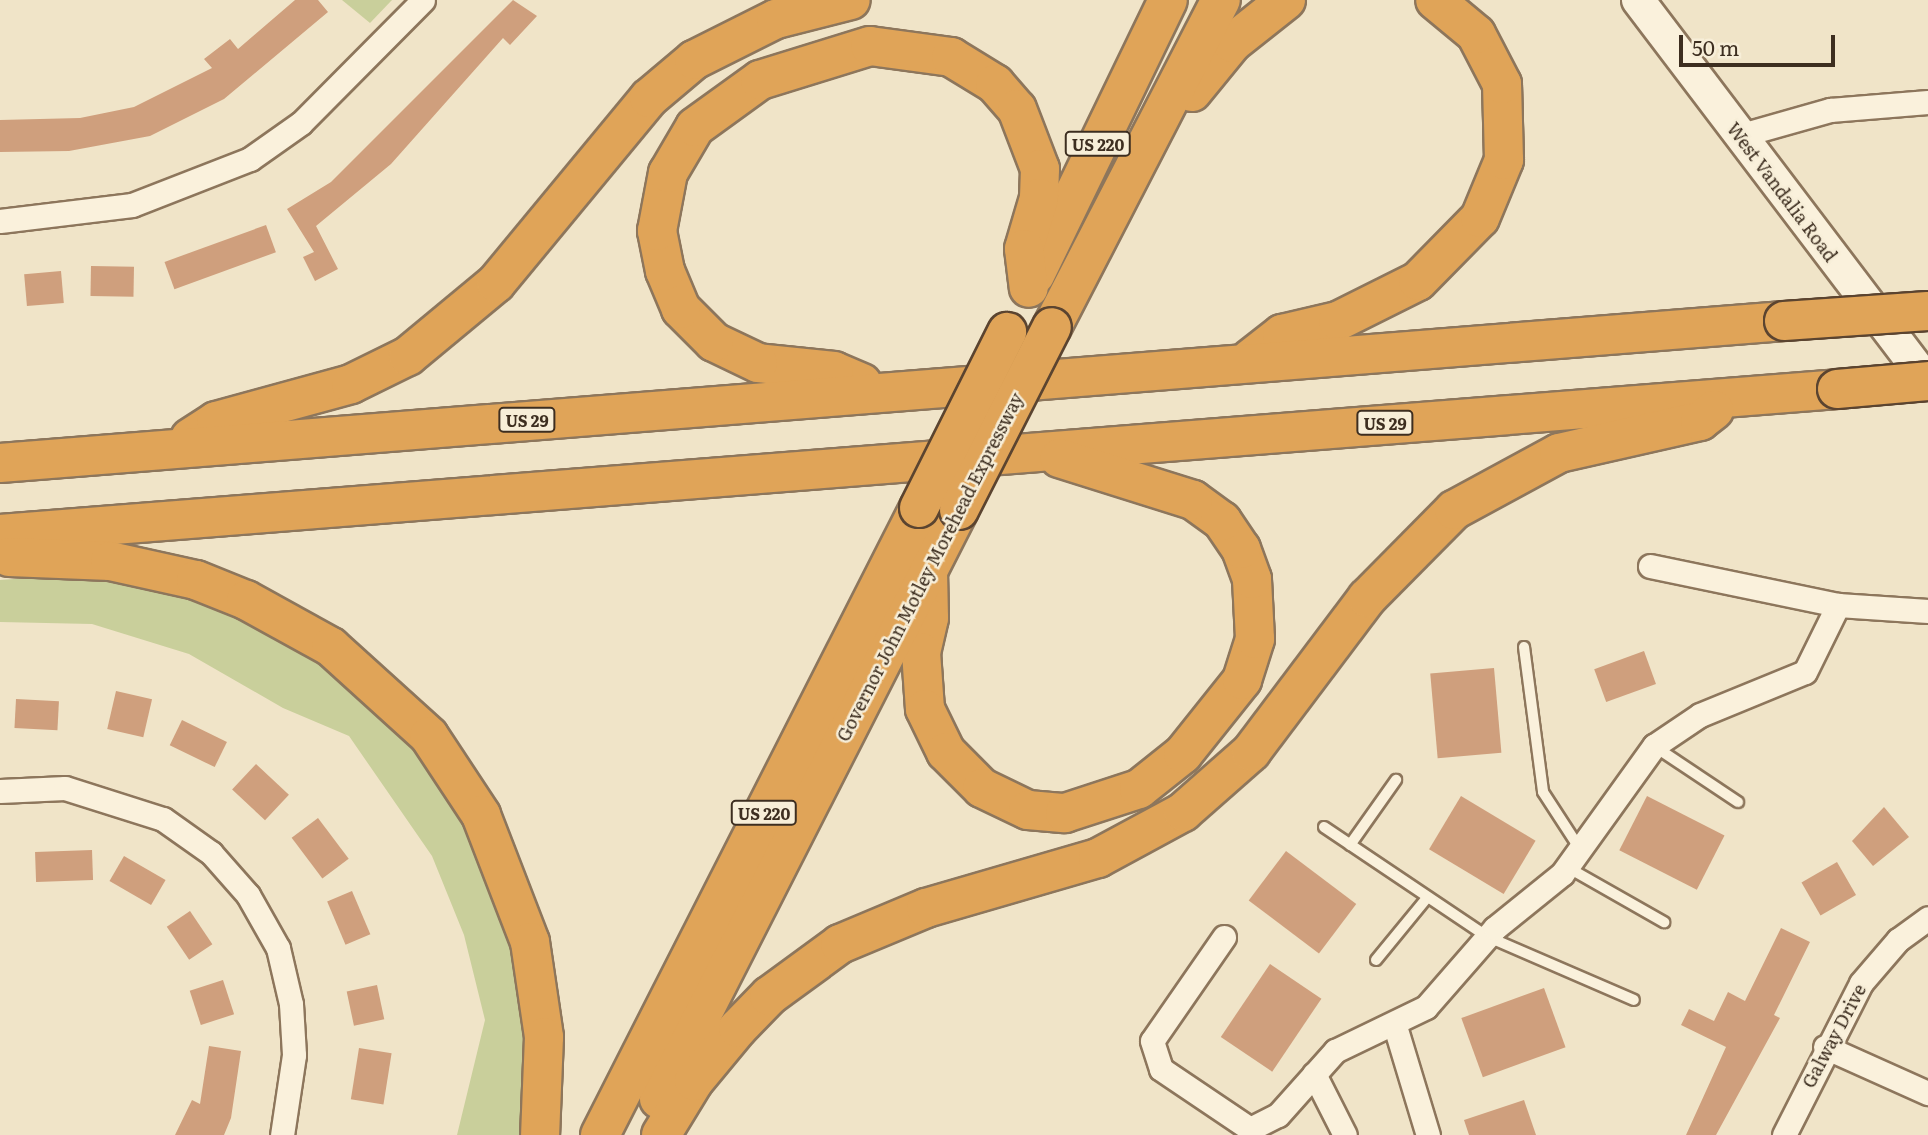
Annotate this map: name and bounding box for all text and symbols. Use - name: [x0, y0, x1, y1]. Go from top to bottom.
- scale bar: [1683, 21, 1839, 65]
- text: 50 m: [1692, 31, 1739, 62]
- street label: West Vandalia Road: [1723, 118, 1841, 266]
- road number: US 220: [1065, 132, 1131, 156]
- street label: Governor John Motley Morehead Expressway: [832, 389, 1028, 745]
- road number: US 29: [497, 408, 557, 432]
- road number: US 29: [1355, 410, 1415, 436]
- road number: US 220: [731, 800, 797, 826]
- street label: Galway Drive: [1798, 980, 1870, 1092]

